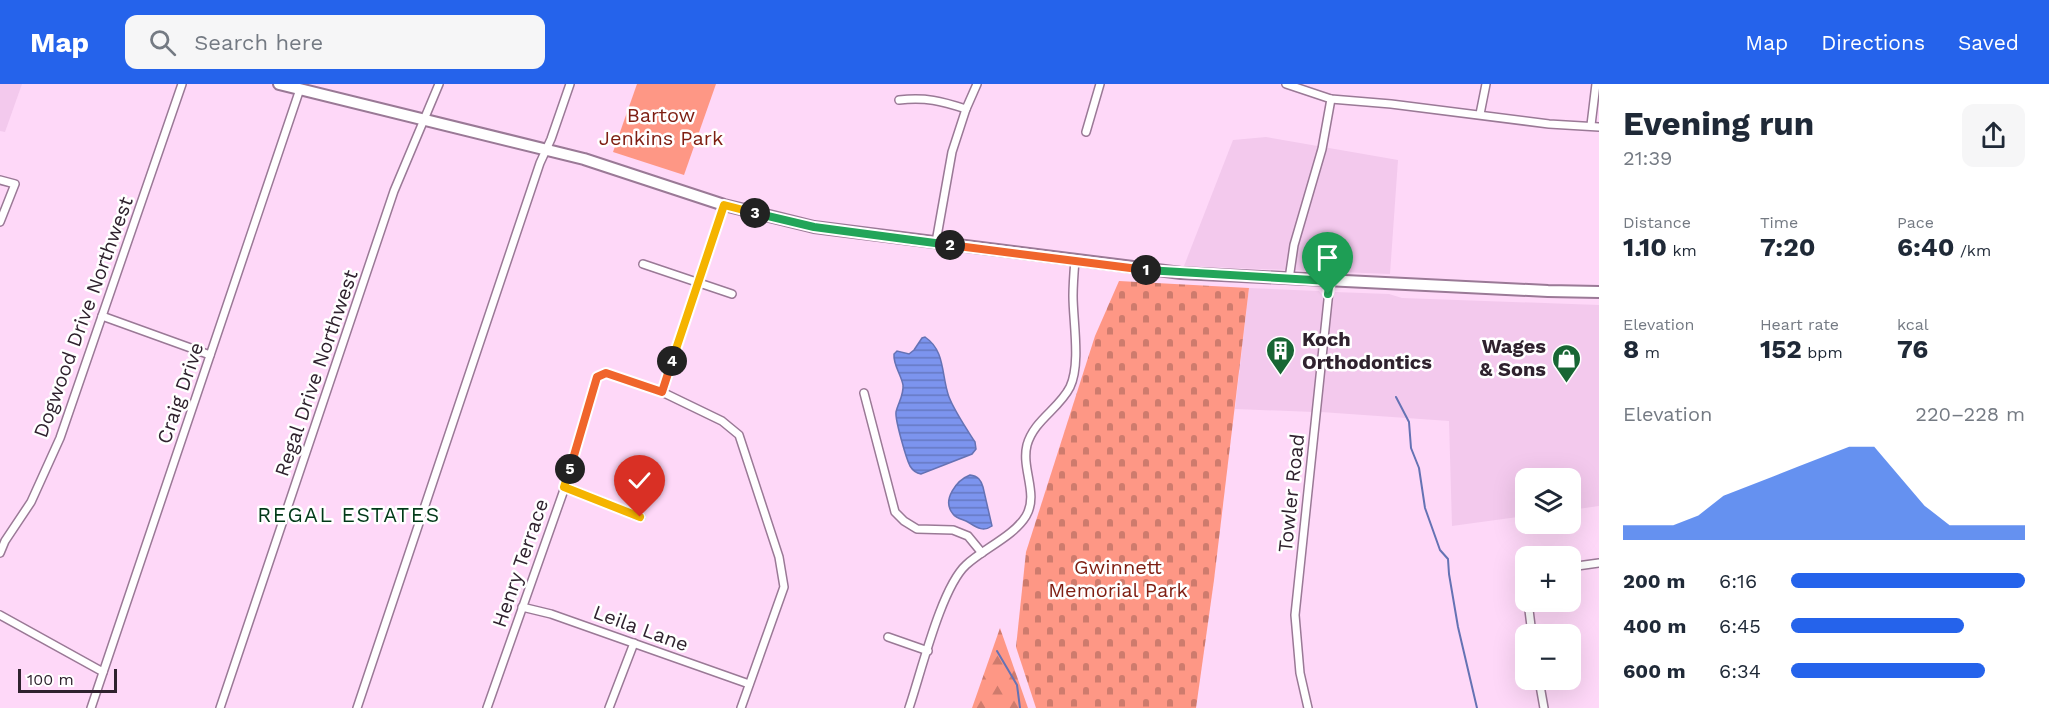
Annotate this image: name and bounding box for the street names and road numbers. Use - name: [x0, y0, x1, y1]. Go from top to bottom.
- street label: Dogwood Drive Northwest: [28, 193, 138, 441]
- street label: Regal Drive Northwest: [269, 266, 363, 479]
- street label: Craig Drive: [151, 339, 209, 447]
- street label: Towler Road: [1273, 432, 1309, 554]
- street label: Henry Terrace: [487, 496, 553, 630]
- street label: Leila Lane: [590, 600, 692, 656]

